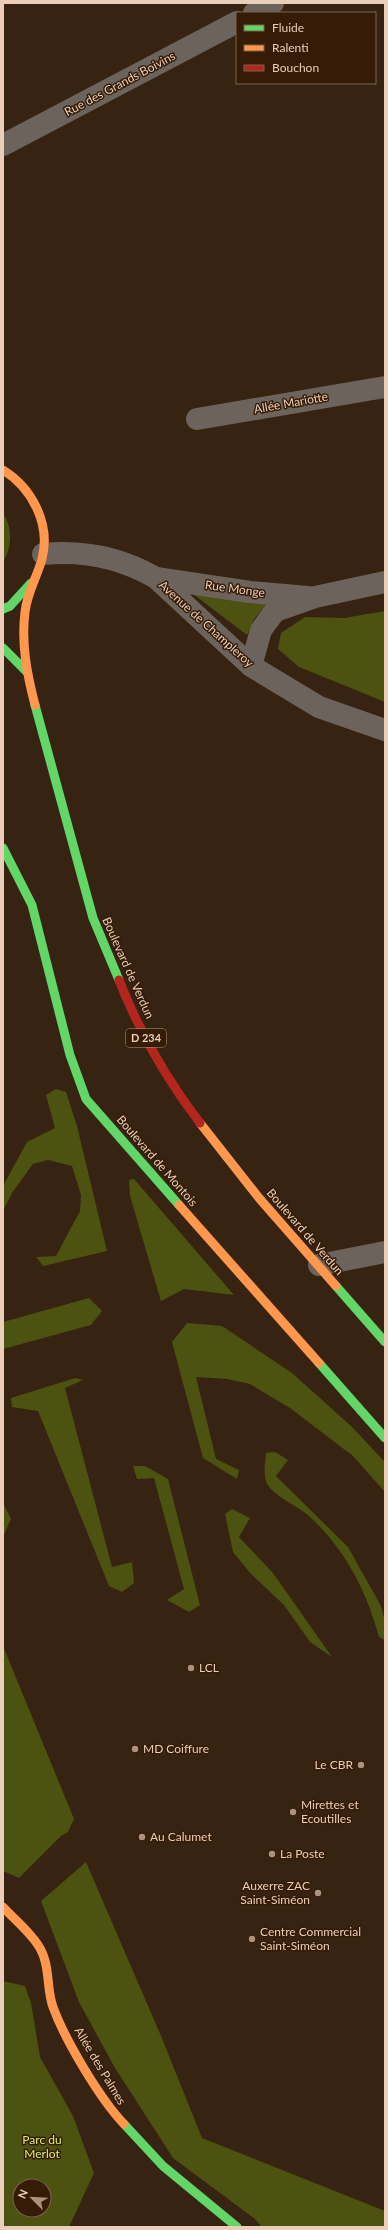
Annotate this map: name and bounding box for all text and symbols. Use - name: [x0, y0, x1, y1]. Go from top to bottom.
- legend: [236, 12, 376, 84]
- text: Fluide: [272, 20, 304, 35]
- text: Ralenti: [272, 40, 309, 55]
- street label: Rue des Grands Boivins: [62, 48, 178, 119]
- text: Bouchon: [272, 60, 319, 75]
- street label: Allée Mariotte: [253, 389, 329, 416]
- street label: Avenue de Champleroy: [156, 577, 257, 671]
- street label: Rue Monge: [204, 577, 266, 600]
- street label: Boulevard de Verdun: [99, 915, 158, 1021]
- road number: D 234: [126, 1029, 166, 1047]
- street label: Boulevard de Montois: [114, 1112, 201, 1209]
- street label: Boulevard de Verdun: [264, 1185, 347, 1278]
- place label: LCL: [199, 1660, 219, 1675]
- marker: LCL: [186, 1663, 196, 1673]
- place label: MD Coiffure: [143, 1741, 209, 1756]
- marker: MD Coiffure: [130, 1744, 140, 1754]
- place label: Le CBR: [315, 1757, 353, 1772]
- marker: Le CBR: [356, 1760, 366, 1770]
- place label: Mirettes et Ecoutilles: [301, 1797, 359, 1826]
- marker: Mirettes et Ecoutilles: [288, 1807, 298, 1817]
- place label: Au Calumet: [150, 1829, 212, 1844]
- marker: Au Calumet: [137, 1832, 147, 1842]
- place label: La Poste: [280, 1846, 325, 1861]
- marker: La Poste: [267, 1849, 277, 1859]
- place label: Auxerre ZAC Saint-Siméon: [240, 1878, 310, 1907]
- marker: Auxerre ZAC Saint-Siméon: [313, 1888, 323, 1898]
- place label: Centre Commercial Saint-Siméon: [260, 1924, 361, 1953]
- marker: Centre Commercial Saint-Siméon: [247, 1934, 257, 1944]
- street label: Allée des Palmes: [71, 2024, 130, 2107]
- park label: Parc du Merlot: [22, 2132, 62, 2161]
- north arrow: [12, 2178, 52, 2218]
- text: N: [15, 2187, 30, 2200]

